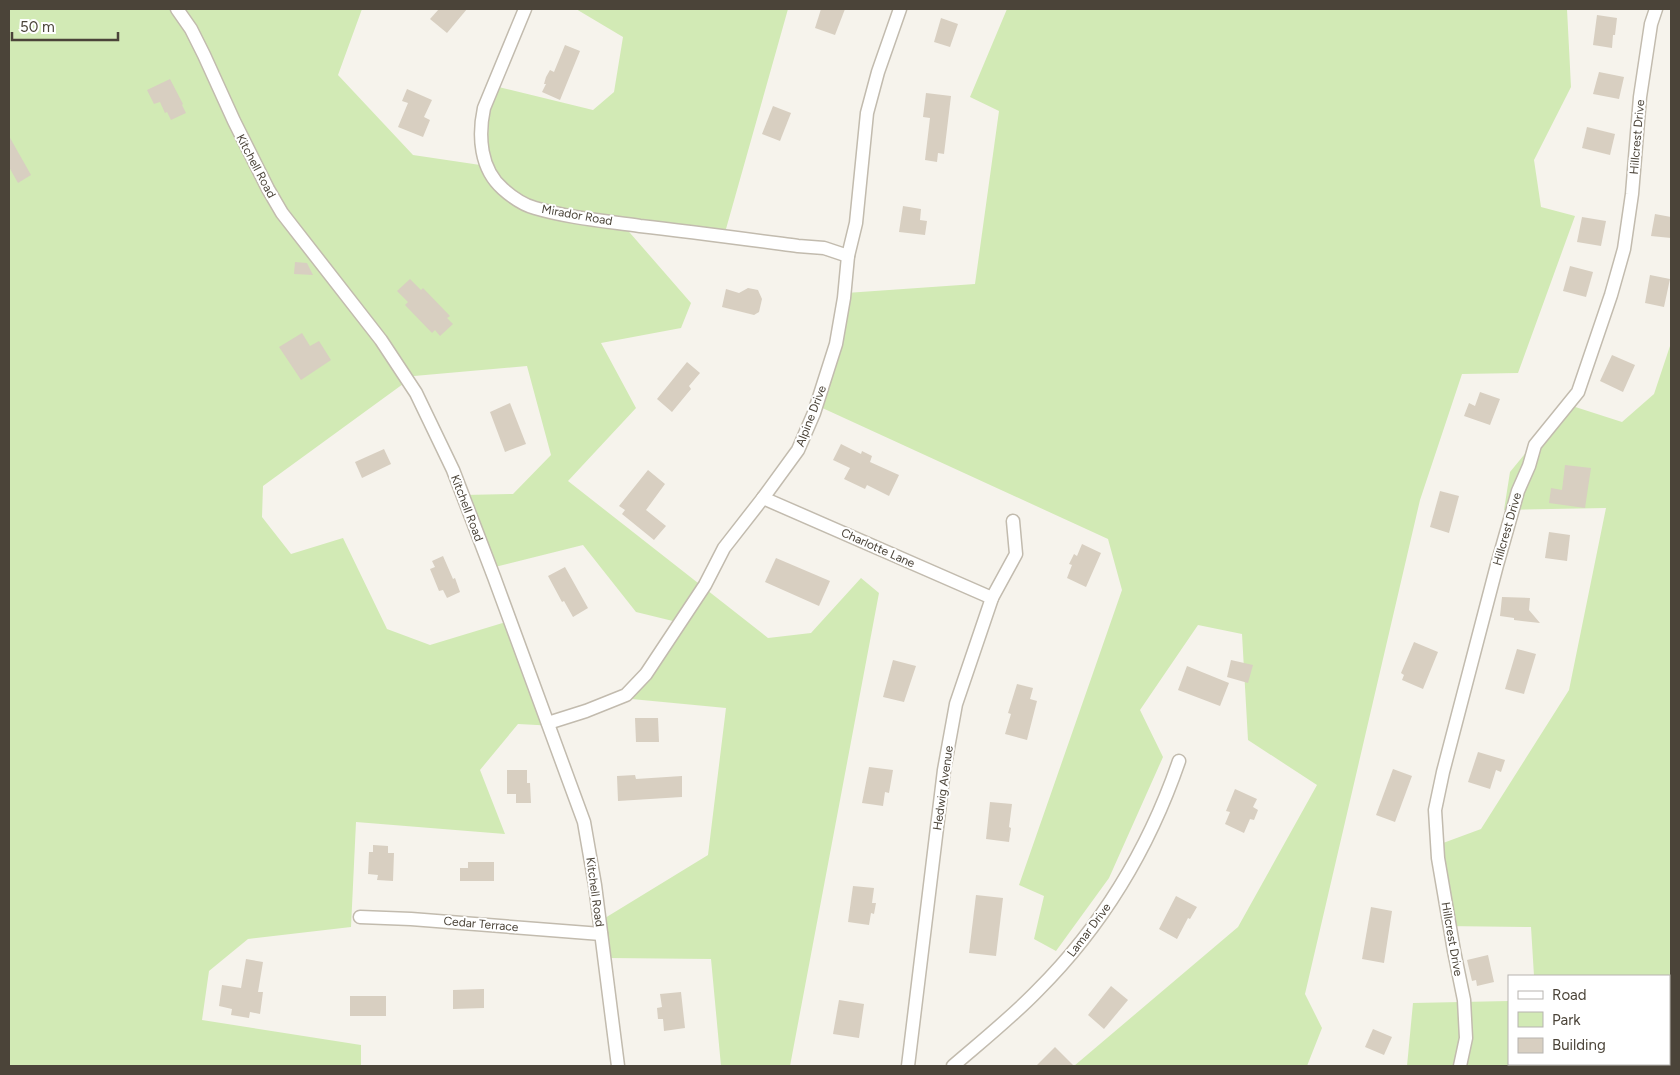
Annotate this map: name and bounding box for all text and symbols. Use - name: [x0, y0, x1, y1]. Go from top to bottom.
- scale bar: [12, 10, 119, 42]
- text: 50 m: [20, 18, 55, 36]
- street label: Hillcrest Drive: [1627, 99, 1647, 175]
- street label: Kitchell Road: [233, 132, 279, 200]
- street label: Mirador Road: [540, 202, 614, 228]
- street label: Alpine Drive: [793, 383, 829, 449]
- street label: Kitchell Road: [448, 473, 486, 543]
- street label: Hillcrest Drive: [1490, 491, 1524, 567]
- street label: Charlotte Lane: [839, 525, 917, 571]
- street label: Hedwig Avenue: [930, 744, 956, 831]
- street label: Kitchell Road: [583, 856, 607, 928]
- street label: Lamar Drive: [1064, 900, 1114, 960]
- street label: Hillcrest Drive: [1439, 901, 1465, 978]
- street label: Cedar Terrace: [443, 914, 519, 934]
- legend: [1508, 975, 1670, 1065]
- text: Road: [1552, 986, 1587, 1004]
- text: Park: [1552, 1011, 1581, 1029]
- text: Building: [1552, 1036, 1606, 1054]

